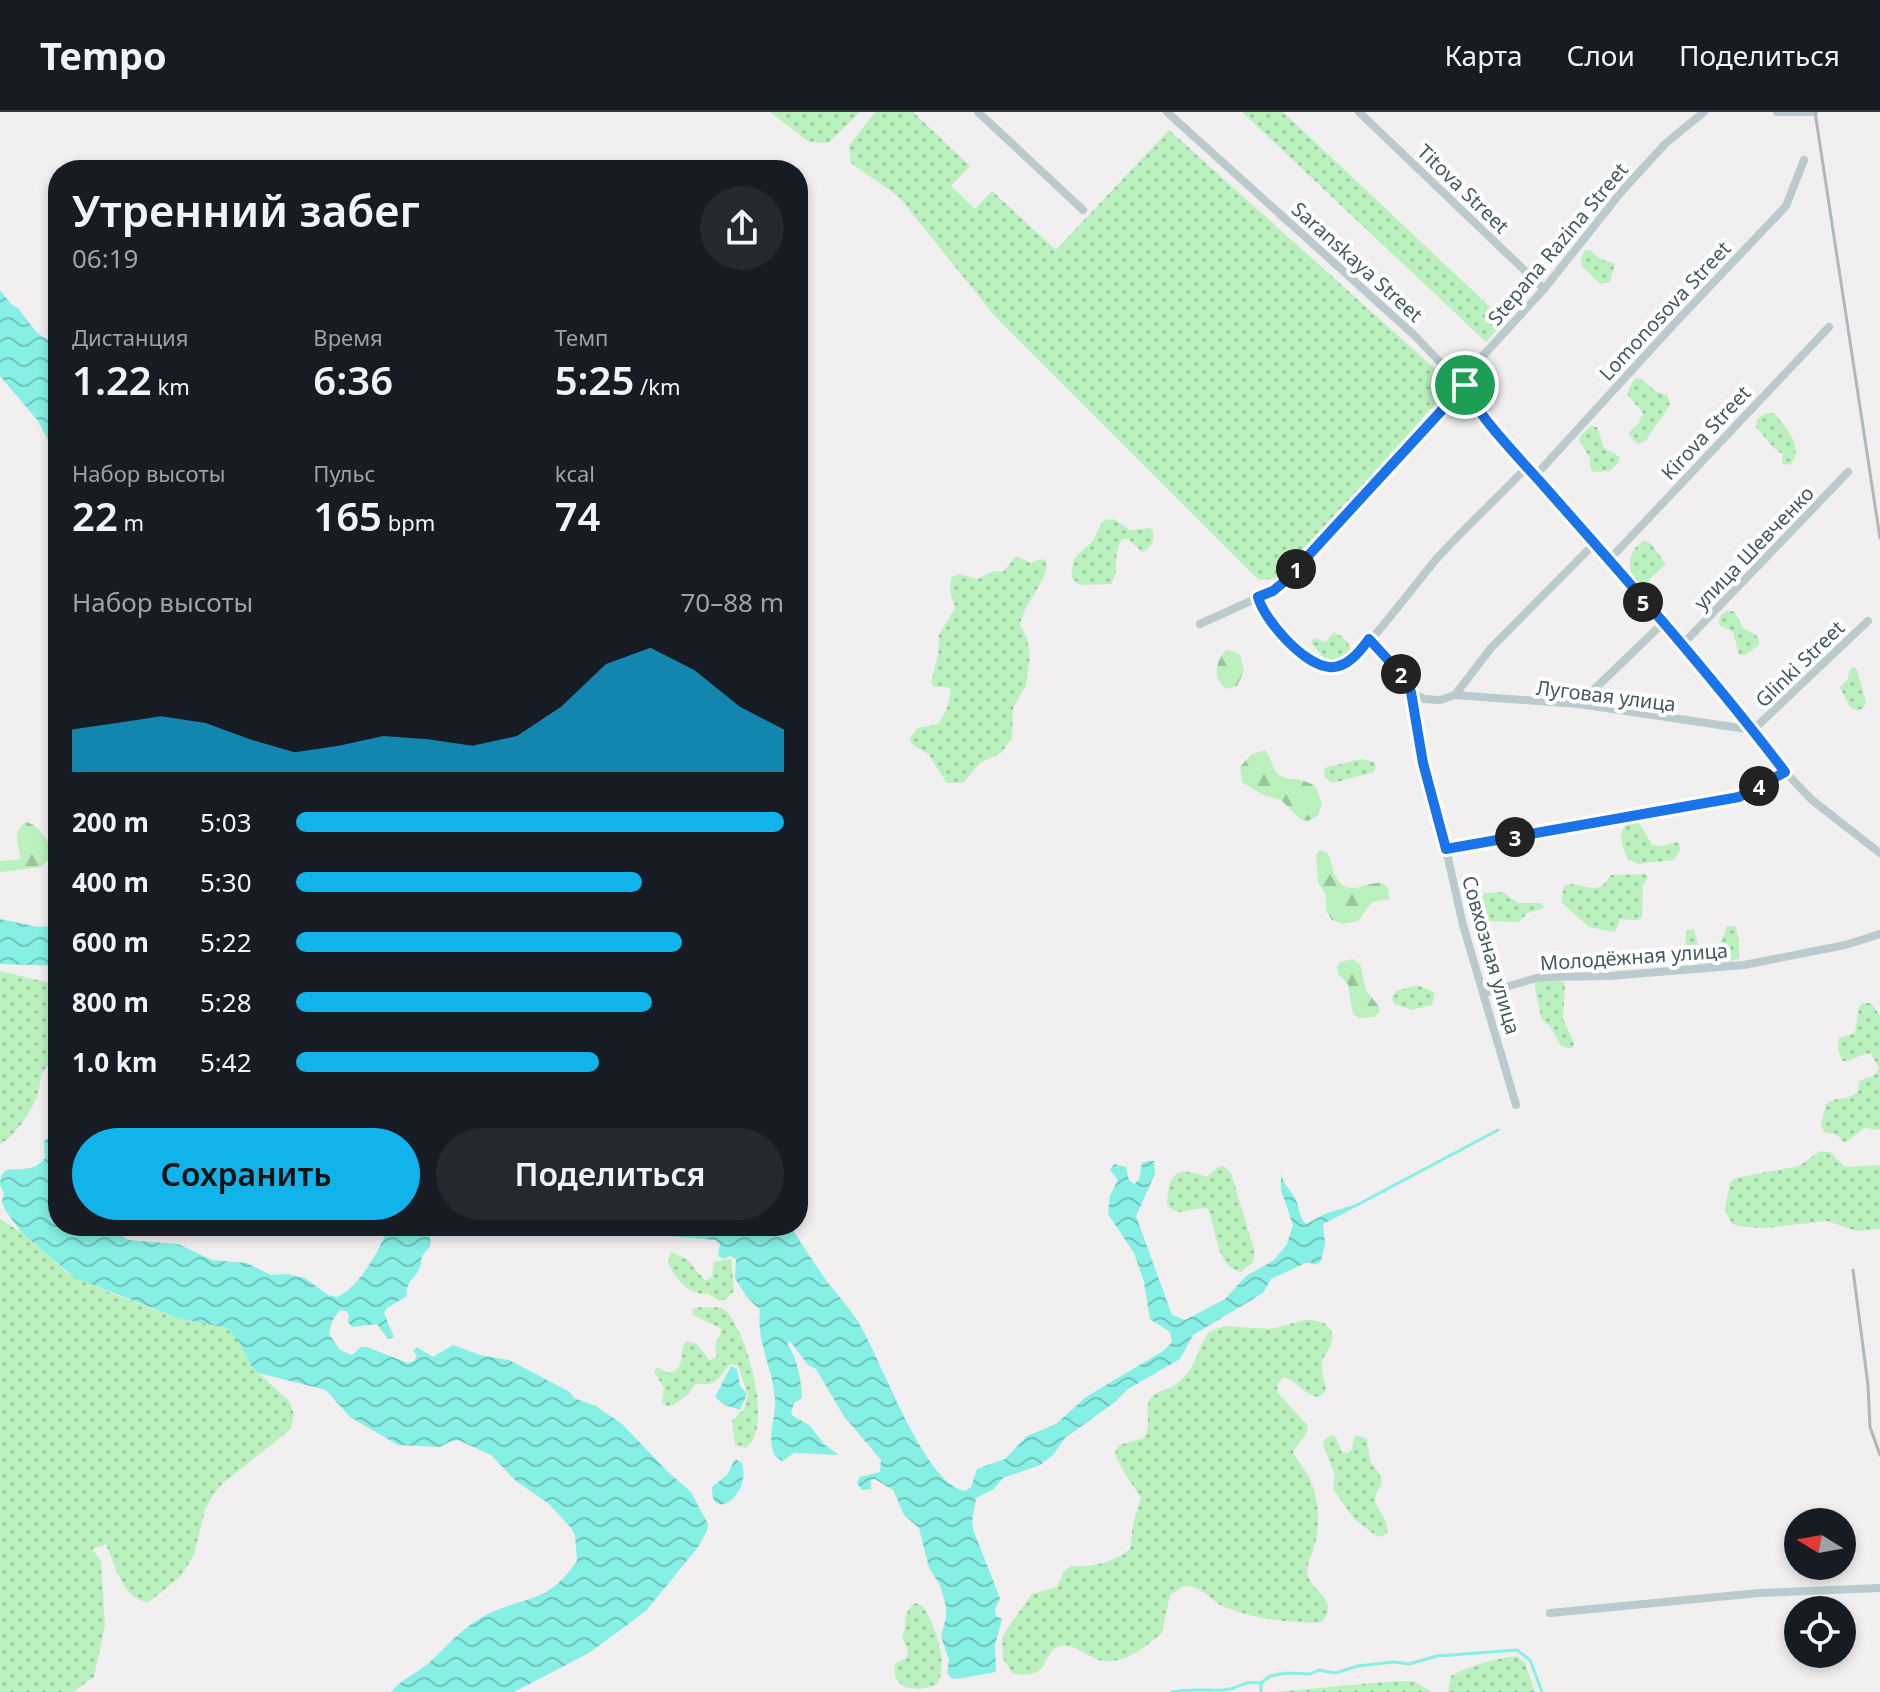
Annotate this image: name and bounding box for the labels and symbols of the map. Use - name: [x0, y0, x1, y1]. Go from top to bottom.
- street label: Titova Street: [1412, 138, 1515, 239]
- street label: Stepana Razina Street: [1482, 157, 1634, 331]
- street label: Saranskaya Street: [1286, 196, 1429, 328]
- street label: Lomonosova Street: [1593, 235, 1736, 386]
- pin: [1431, 351, 1499, 419]
- street label: Kirova Street: [1655, 380, 1756, 486]
- street label: улица Шевченко: [1688, 480, 1820, 615]
- pin: 1: [1276, 549, 1316, 589]
- pin: 5: [1623, 582, 1663, 622]
- street label: Glinki Street: [1749, 614, 1850, 713]
- pin: 2: [1381, 654, 1421, 694]
- street label: Луговая улица: [1535, 674, 1677, 717]
- pin: 4: [1739, 766, 1779, 806]
- pin: 3: [1495, 817, 1535, 857]
- street label: Совхозная улица: [1456, 872, 1527, 1037]
- street label: Молодёжная улица: [1539, 936, 1729, 977]
- north arrow: [1784, 1508, 1856, 1580]

